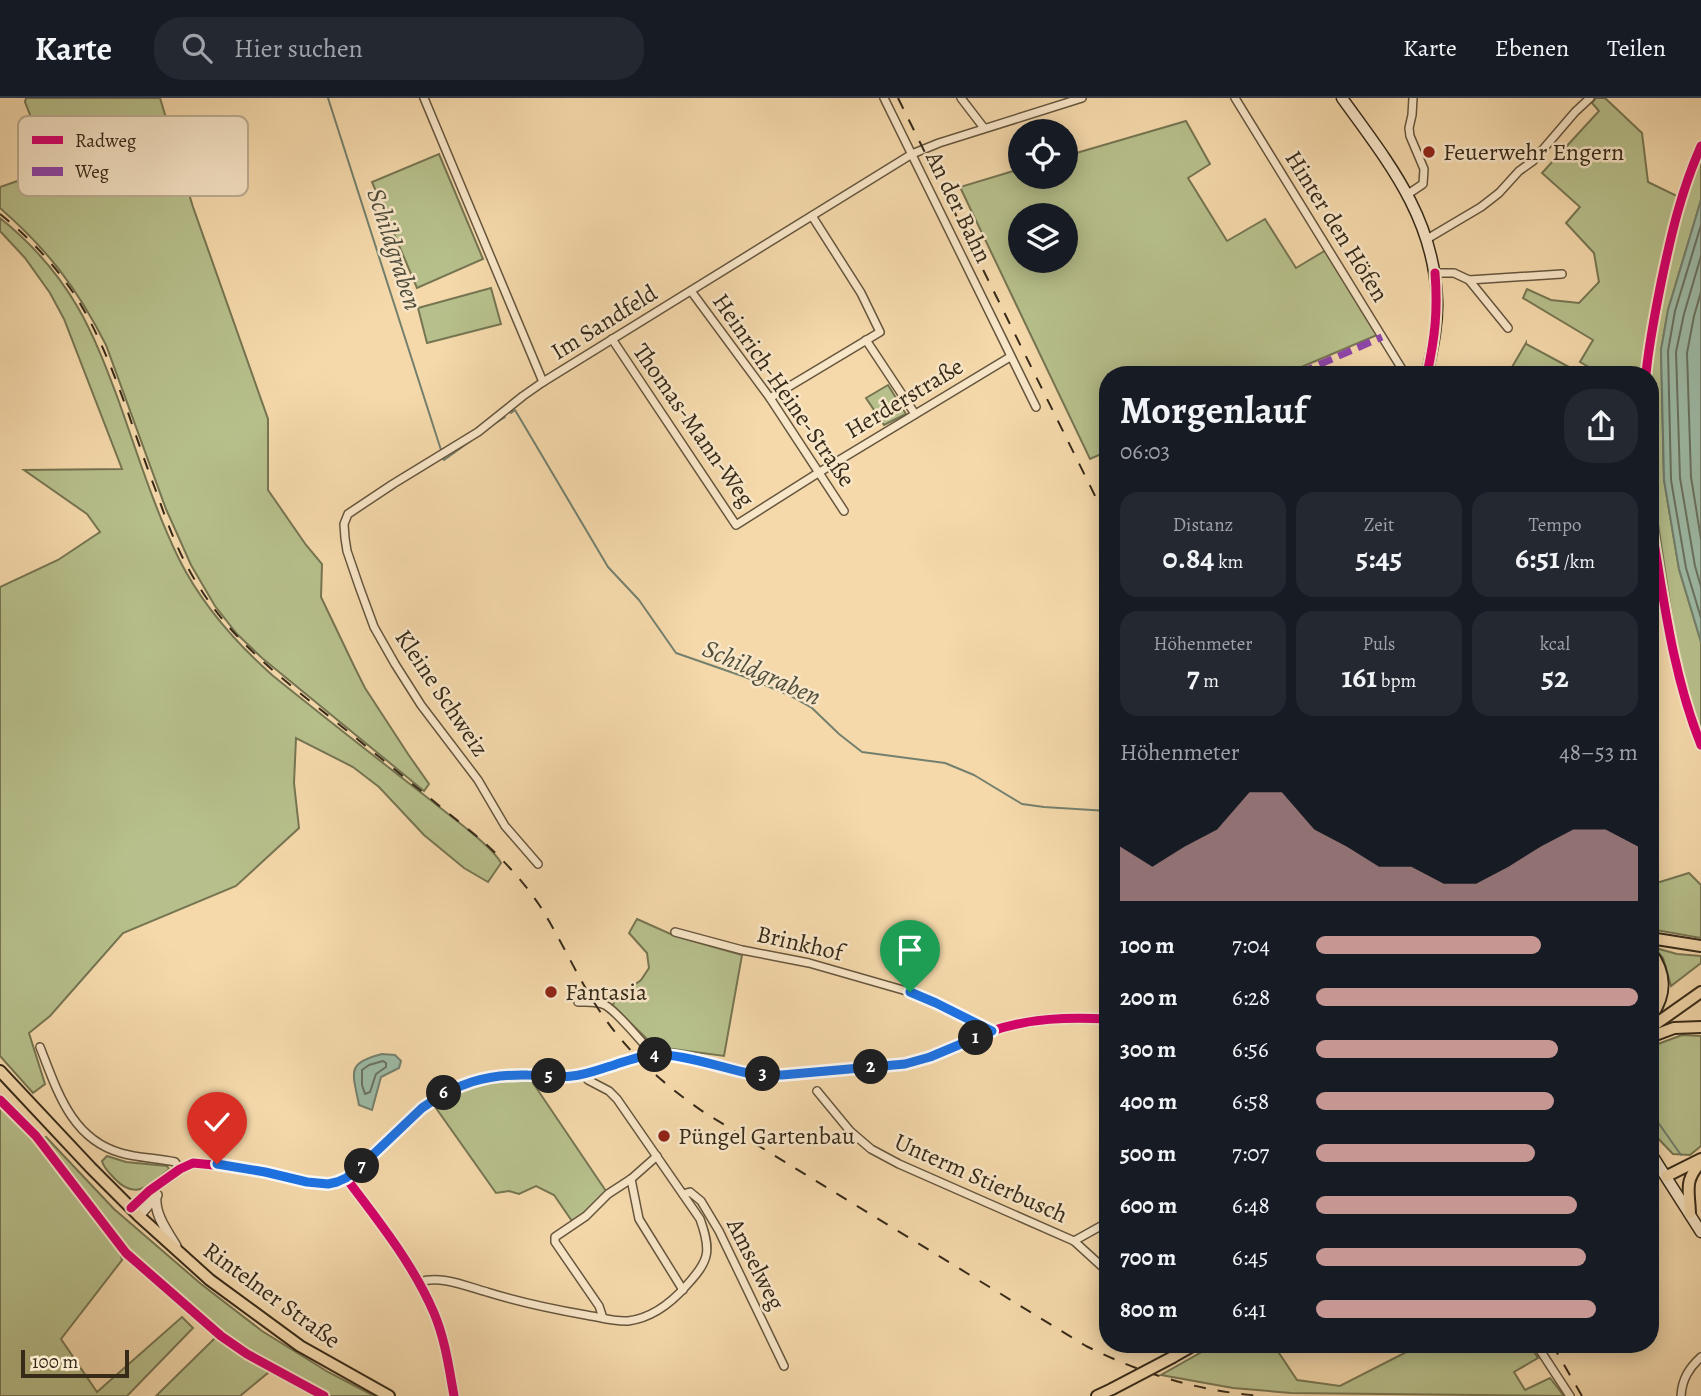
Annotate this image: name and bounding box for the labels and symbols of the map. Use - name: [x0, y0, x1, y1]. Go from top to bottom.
- legend: [18, 116, 248, 196]
- text: Radweg: [75, 128, 137, 154]
- place label: Feuerwehr Engern: [1443, 136, 1624, 168]
- street label: Hinter den Höfen: [1278, 144, 1396, 308]
- marker: Feuerwehr Engern: [1421, 144, 1437, 160]
- street label: An der Bahn: [918, 145, 1000, 268]
- text: Weg: [74, 159, 110, 185]
- water label: Schildgraben: [358, 184, 431, 315]
- street label: Im Sandfeld: [545, 277, 663, 367]
- street label: Heinrich-Heine-Straße: [705, 287, 863, 493]
- street label: Thomas-Mann-Weg: [626, 337, 762, 513]
- street label: Herderstraße: [839, 350, 969, 446]
- street label: Kleine Schweiz: [388, 623, 496, 763]
- water label: Schildgraben: [697, 631, 826, 714]
- street label: Brinkhof: [754, 918, 849, 969]
- pin: [880, 920, 940, 992]
- place label: Fantasia: [565, 976, 648, 1008]
- marker: Fantasia: [543, 984, 559, 1000]
- pin: 1: [958, 1020, 993, 1056]
- pin: 4: [638, 1038, 672, 1072]
- pin: 2: [854, 1049, 888, 1084]
- pin: 3: [746, 1056, 780, 1091]
- pin: 5: [532, 1058, 566, 1094]
- pin: 6: [426, 1076, 462, 1110]
- pin: [187, 1092, 247, 1164]
- place label: Püngel Gartenbau: [678, 1120, 855, 1152]
- street label: Unterm Stierbusch: [889, 1125, 1073, 1231]
- marker: Püngel Gartenbau: [656, 1128, 672, 1144]
- pin: 7: [344, 1148, 380, 1184]
- street label: Amselweg: [719, 1212, 793, 1315]
- street label: Rintelner Straße: [197, 1234, 347, 1356]
- scale bar: [21, 1347, 130, 1379]

